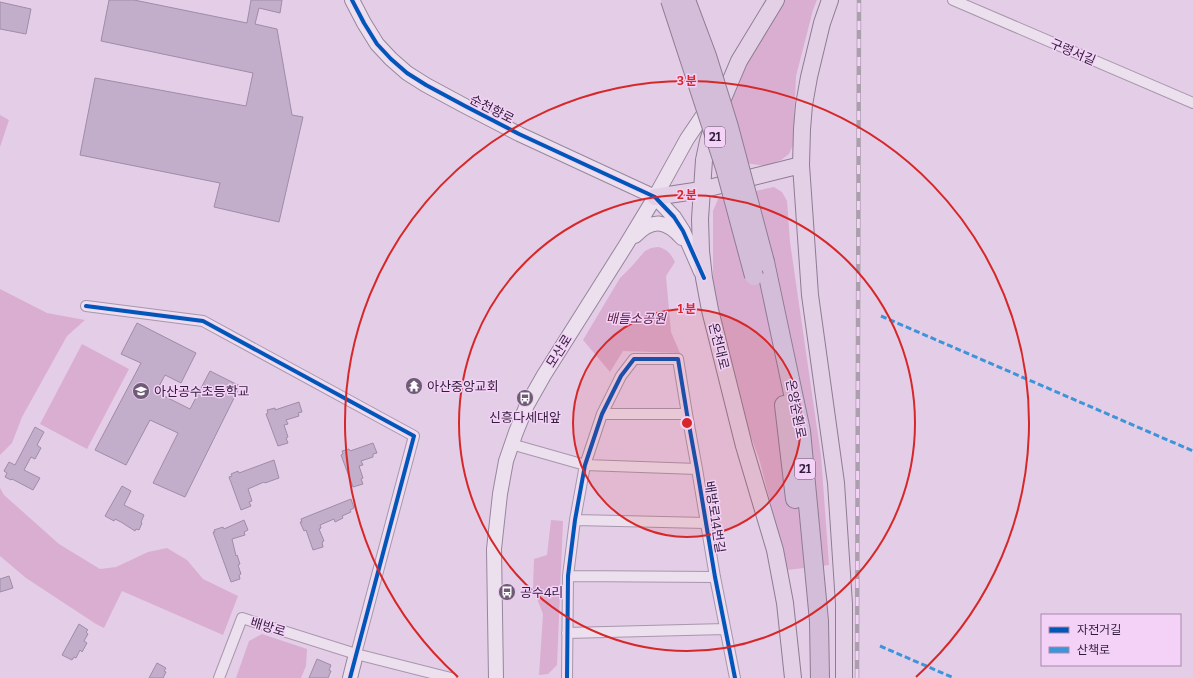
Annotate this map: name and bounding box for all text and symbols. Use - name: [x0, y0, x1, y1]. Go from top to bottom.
- street label: 구령서길: [1048, 36, 1098, 68]
- text: 3 분: [677, 74, 697, 88]
- street label: 순천향로: [467, 91, 517, 127]
- road number: 21: [705, 127, 725, 147]
- text: 2 분: [677, 188, 697, 202]
- text: 1 분: [678, 302, 696, 316]
- park label: 배들소공원: [606, 311, 667, 326]
- street label: 온천대로: [706, 321, 732, 371]
- street label: 모산로: [543, 332, 575, 370]
- temple icon: 아산중앙교회: [404, 376, 424, 396]
- street label: 온양순환로: [783, 378, 809, 440]
- place label: 아산중앙교회: [427, 379, 499, 394]
- school or university icon: 아산공수초등학교: [131, 381, 151, 401]
- place label: 아산공수초등학교: [154, 384, 250, 399]
- bus stop icon: 신흥다세대앞: [515, 388, 535, 408]
- place label: 신흥다세대앞: [489, 410, 561, 425]
- centre of rings: [680, 416, 694, 430]
- road number: 21: [795, 459, 815, 479]
- street label: 배방로14번길: [702, 480, 728, 554]
- bus stop icon: 공수4리: [497, 582, 517, 602]
- place label: 공수4리: [520, 585, 563, 600]
- legend: [1041, 614, 1181, 666]
- street label: 배방로: [249, 615, 287, 639]
- text: 자전거길: [1077, 623, 1121, 637]
- text: 산책로: [1077, 643, 1110, 657]

